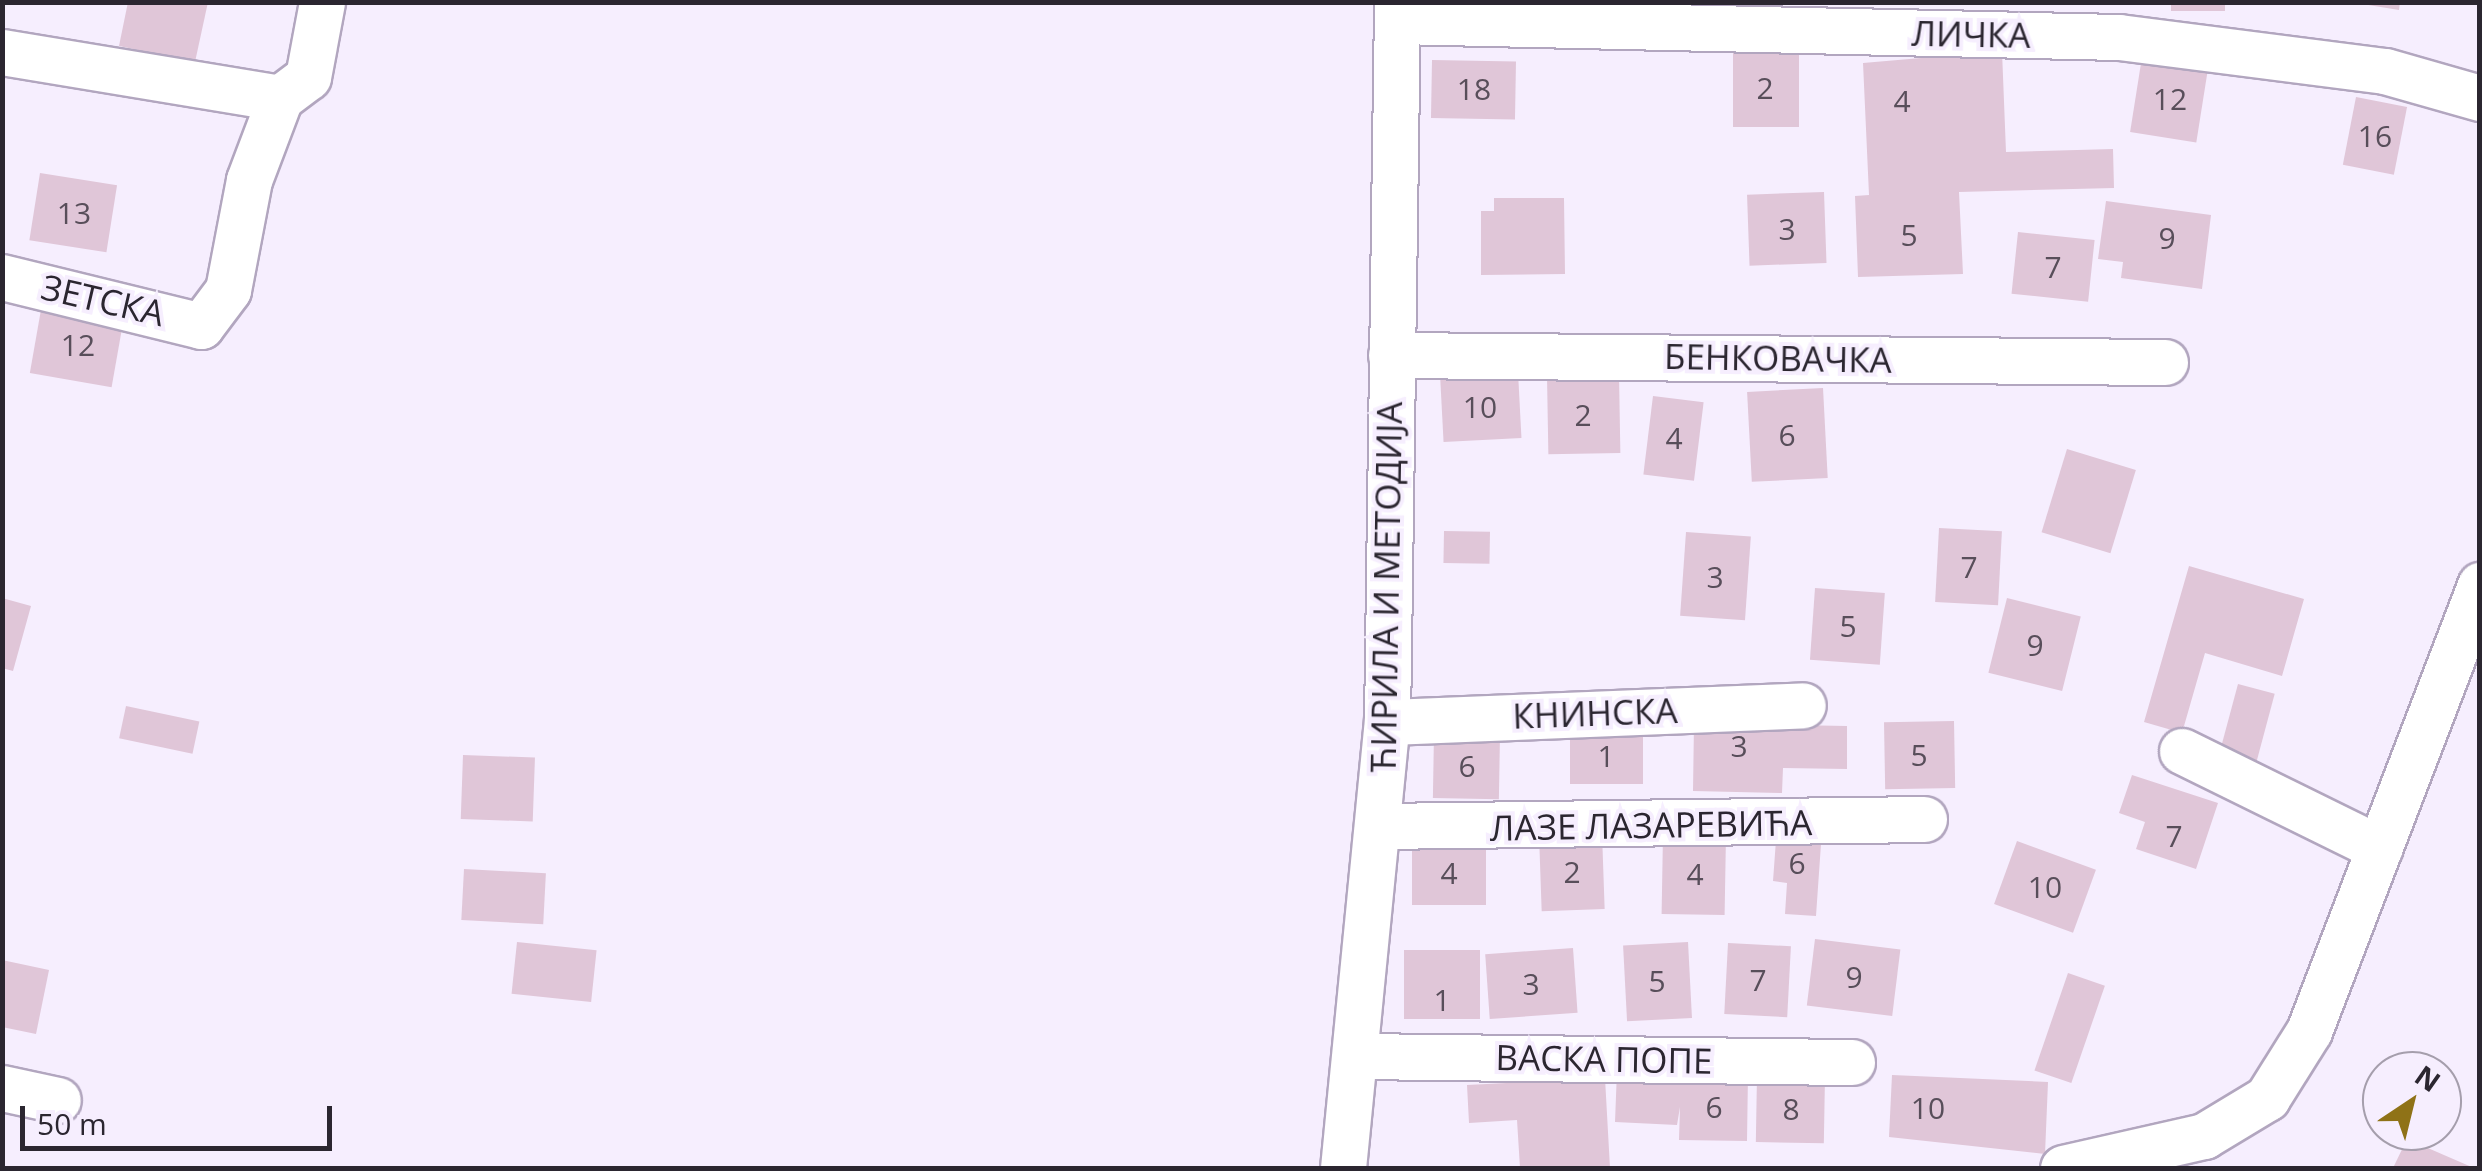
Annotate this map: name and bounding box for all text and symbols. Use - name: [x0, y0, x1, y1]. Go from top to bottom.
- street label: ЛИЧКА: [1911, 12, 2031, 56]
- house number: 2: [1756, 70, 1774, 106]
- house number: 18: [1457, 71, 1491, 107]
- house number: 12: [2153, 81, 2187, 117]
- house number: 4: [1893, 83, 1911, 119]
- house number: 16: [2358, 118, 2392, 154]
- house number: 13: [57, 195, 91, 231]
- house number: 3: [1778, 211, 1796, 247]
- house number: 5: [1900, 217, 1918, 253]
- house number: 9: [2158, 220, 2176, 256]
- house number: 7: [2044, 249, 2062, 285]
- street label: ЗЕТСКА: [38, 266, 168, 334]
- house number: 12: [61, 327, 95, 363]
- street label: БЕНКОВАЧКА: [1664, 335, 1892, 381]
- house number: 10: [1463, 389, 1497, 425]
- house number: 2: [1574, 397, 1592, 433]
- street label: ЋИРИЛА И МЕТОДИЈА: [1362, 401, 1410, 773]
- house number: 6: [1778, 417, 1796, 453]
- house number: 4: [1665, 420, 1683, 456]
- house number: 7: [1960, 549, 1978, 585]
- house number: 3: [1706, 559, 1724, 595]
- house number: 5: [1839, 608, 1857, 644]
- house number: 9: [2026, 627, 2044, 663]
- street label: КНИНСКА: [1512, 689, 1678, 737]
- house number: 3: [1730, 728, 1748, 764]
- house number: 5: [1910, 737, 1928, 773]
- house number: 1: [1597, 738, 1615, 774]
- house number: 6: [1458, 748, 1476, 784]
- street label: ЛАЗЕ ЛАЗАРЕВИЋА: [1489, 801, 1813, 849]
- house number: 7: [2165, 818, 2183, 854]
- house number: 6: [1788, 845, 1806, 881]
- house number: 2: [1563, 854, 1581, 890]
- house number: 4: [1440, 855, 1458, 891]
- house number: 4: [1686, 856, 1704, 892]
- house number: 10: [2028, 869, 2062, 905]
- house number: 9: [1845, 959, 1863, 995]
- house number: 7: [1749, 962, 1767, 998]
- house number: 5: [1648, 963, 1666, 999]
- house number: 3: [1522, 966, 1540, 1002]
- house number: 1: [1433, 982, 1451, 1018]
- street label: ВАСКА ПОПЕ: [1495, 1036, 1713, 1082]
- north arrow: [2362, 1051, 2462, 1151]
- text: N: [2408, 1056, 2448, 1100]
- scale bar: [25, 1086, 338, 1148]
- house number: 6: [1705, 1089, 1723, 1125]
- house number: 10: [1911, 1090, 1945, 1126]
- house number: 8: [1782, 1091, 1800, 1127]
- text: 50 m: [37, 1103, 107, 1144]

